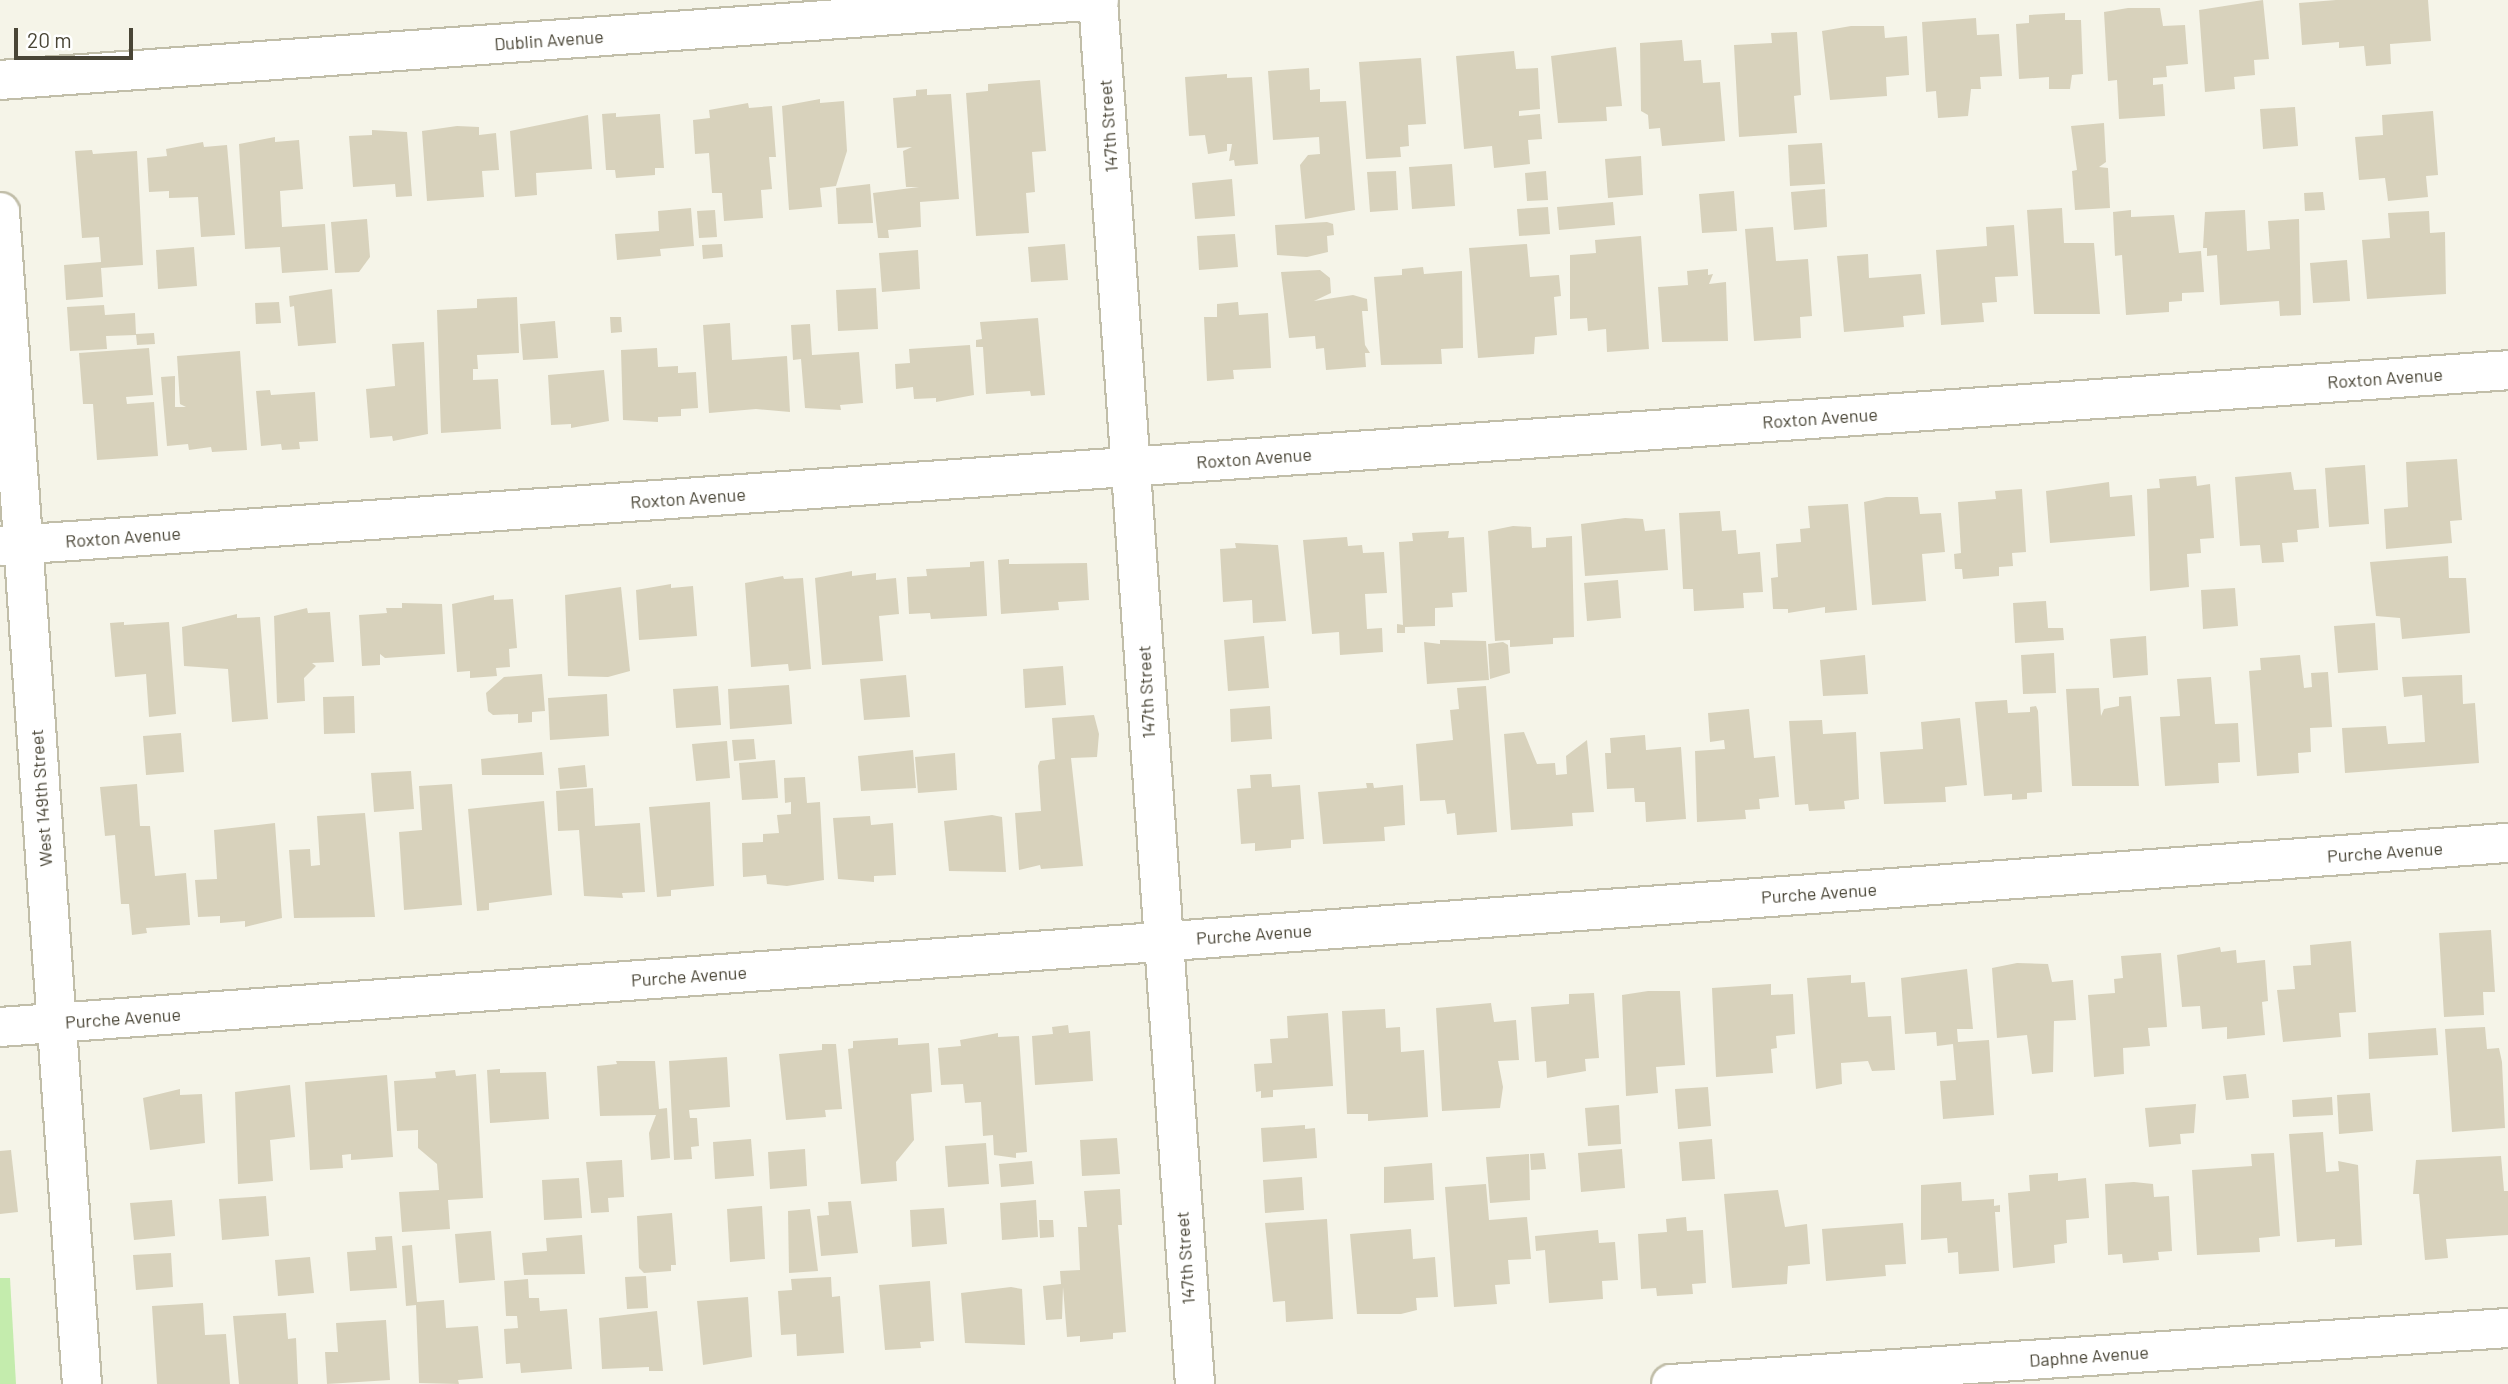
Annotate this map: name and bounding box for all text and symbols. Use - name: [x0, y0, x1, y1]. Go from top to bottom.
- scale bar: [18, 14, 136, 58]
- street label: Dublin Avenue: [494, 25, 604, 55]
- text: 20 m: [27, 27, 72, 52]
- street label: 147th Street: [1094, 79, 1122, 173]
- street label: Roxton Avenue: [2327, 363, 2443, 393]
- street label: Roxton Avenue: [1762, 403, 1878, 433]
- street label: Roxton Avenue: [1196, 443, 1312, 473]
- street label: Roxton Avenue: [630, 483, 746, 513]
- street label: Roxton Avenue: [65, 522, 181, 552]
- street label: 147th Street: [1133, 645, 1159, 739]
- street label: West 149th Street: [25, 729, 57, 867]
- street label: Purche Avenue: [2326, 837, 2444, 867]
- street label: Purche Avenue: [1760, 878, 1878, 908]
- street label: Purche Avenue: [1195, 919, 1313, 949]
- street label: Purche Avenue: [630, 961, 748, 991]
- street label: Purche Avenue: [64, 1003, 182, 1033]
- street label: 147th Street: [1171, 1211, 1199, 1305]
- street label: Daphne Avenue: [2028, 1341, 2150, 1371]

